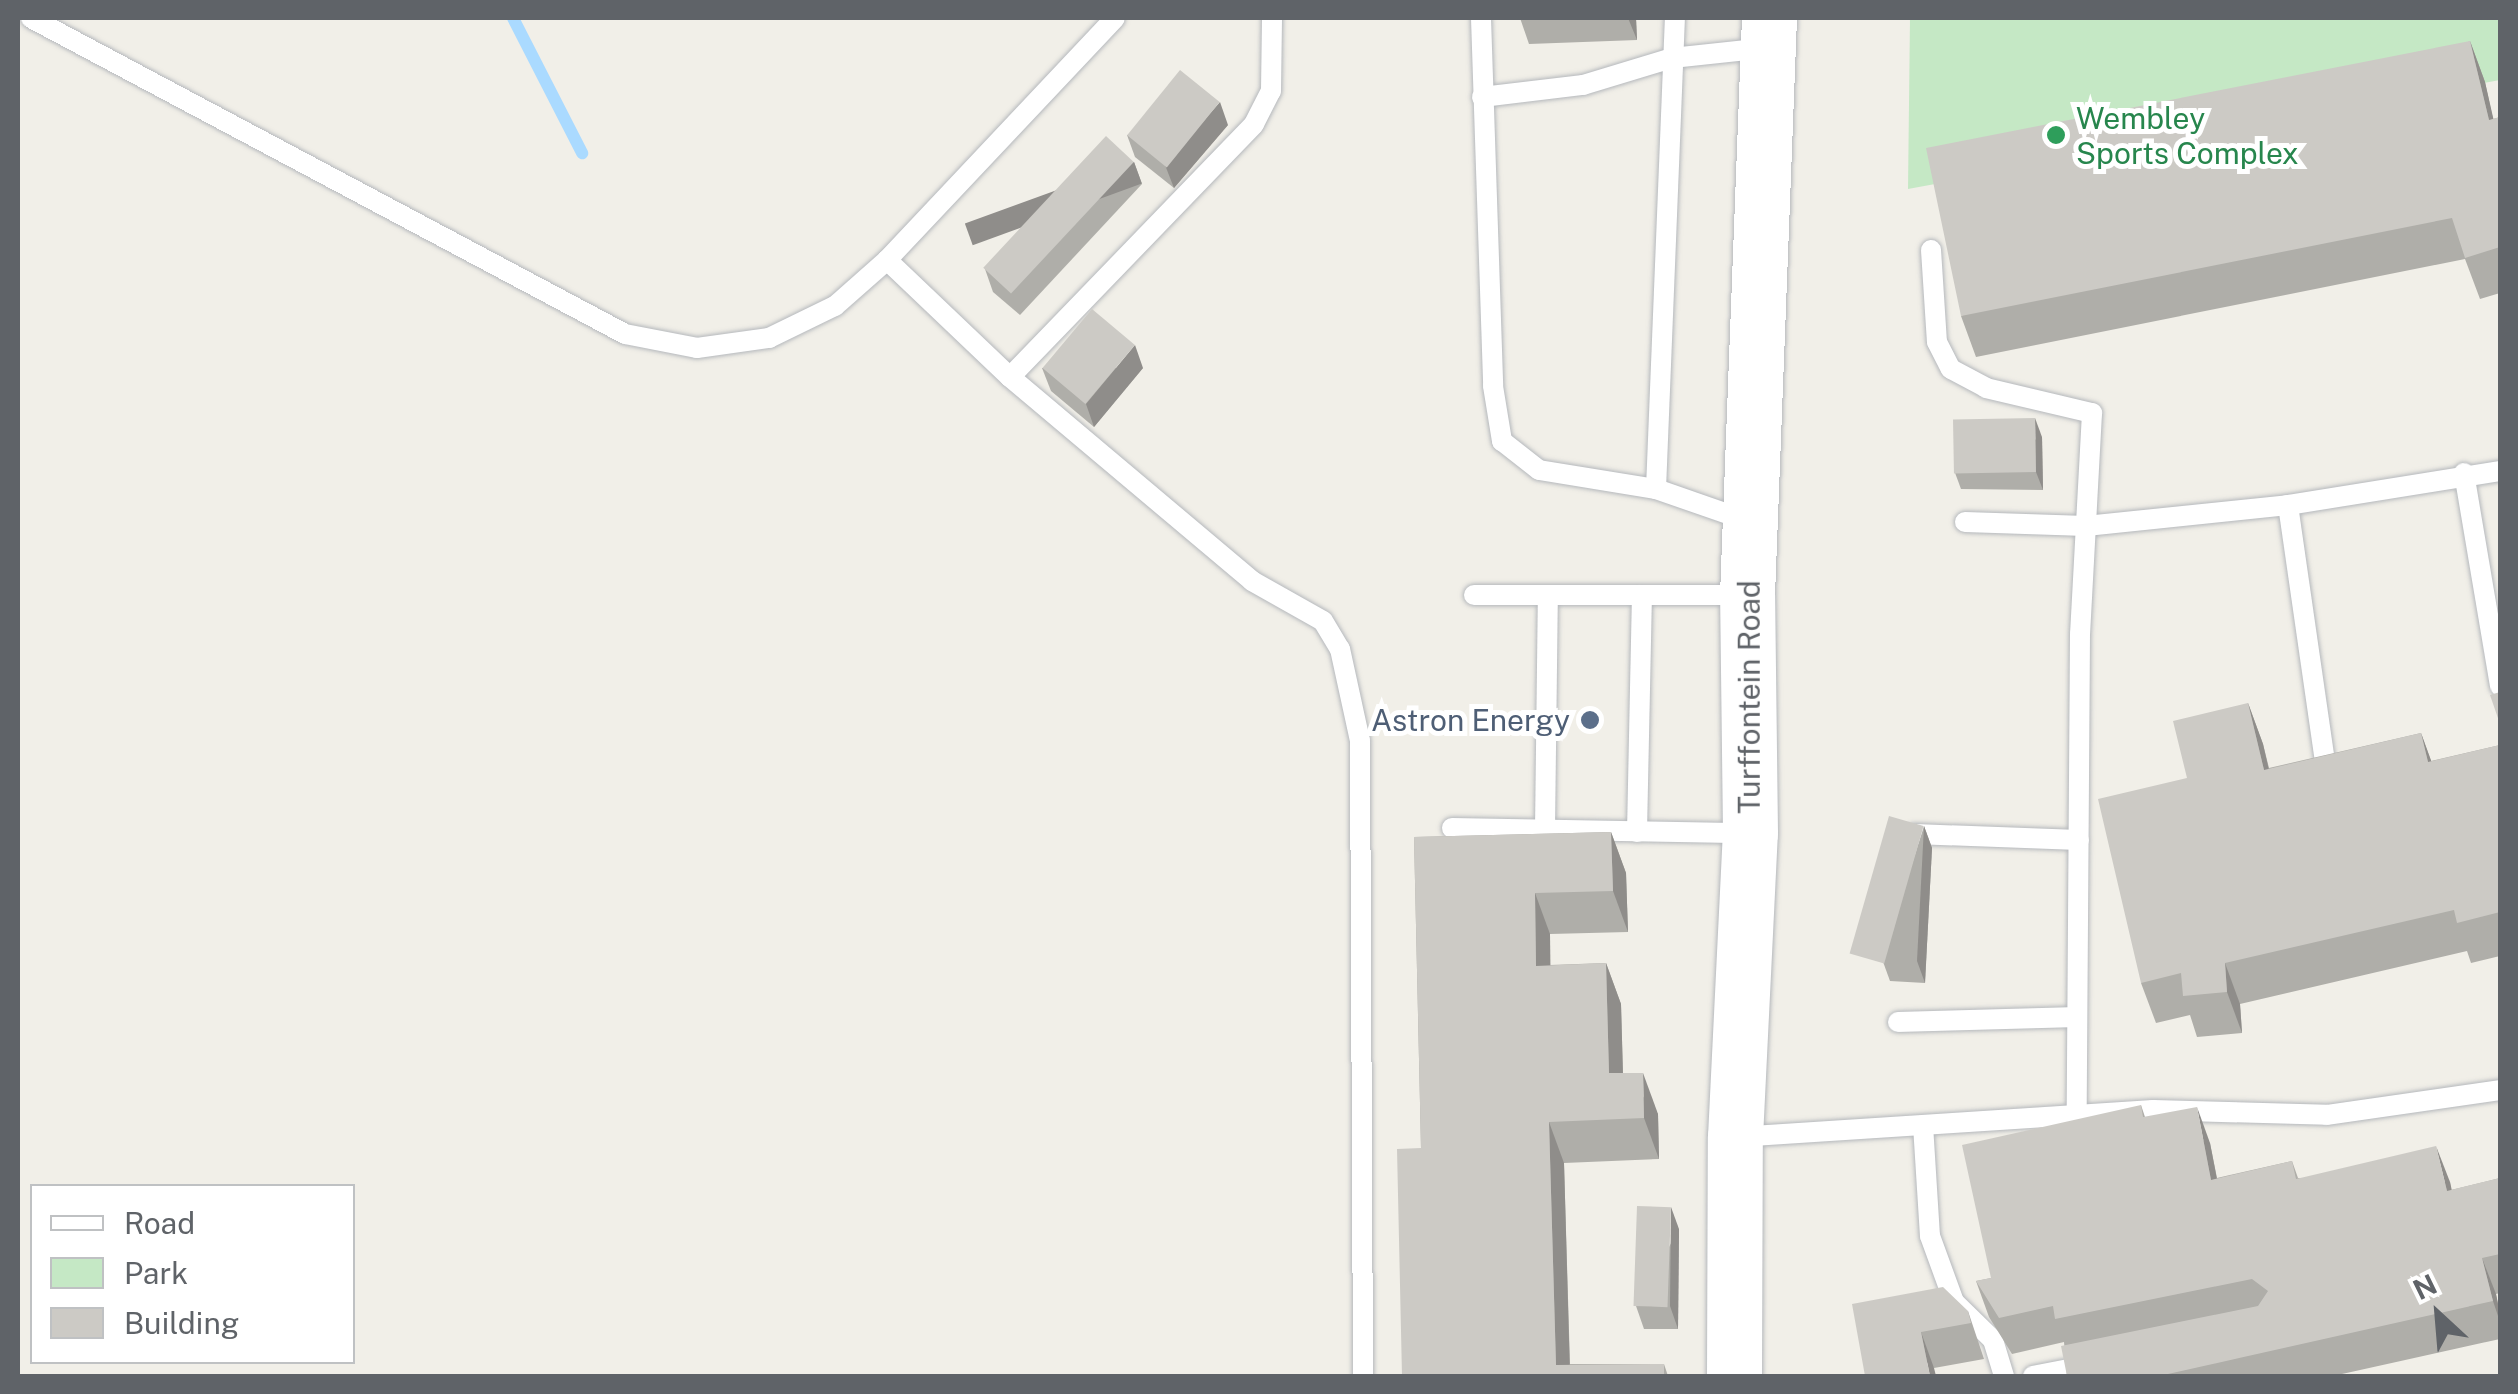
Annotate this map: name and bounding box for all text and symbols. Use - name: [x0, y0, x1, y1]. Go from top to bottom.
- place label: Wembley Sports Complex: [2076, 100, 2299, 170]
- marker: Wembley Sports Complex: [2045, 124, 2067, 146]
- street label: Turffontein Road: [1731, 580, 1767, 814]
- place label: Astron Energy: [1371, 702, 1570, 738]
- marker: Astron Energy: [1579, 709, 1601, 731]
- legend: [30, 1184, 355, 1364]
- text: Road: [124, 1205, 195, 1241]
- text: Park: [124, 1255, 188, 1291]
- north arrow: [2388, 1264, 2488, 1364]
- text: N: [2408, 1267, 2442, 1306]
- text: Building: [124, 1305, 239, 1341]

